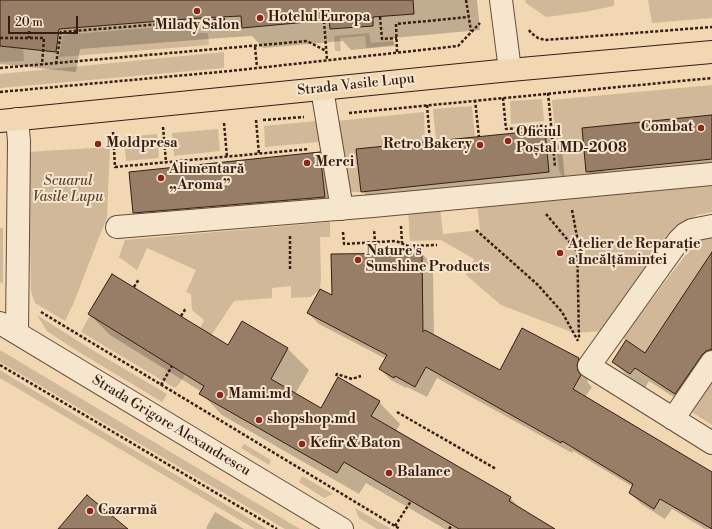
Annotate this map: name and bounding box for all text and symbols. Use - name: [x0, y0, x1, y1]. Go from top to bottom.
- marker: Milady Salon: [192, 6, 202, 16]
- scale bar: [10, 8, 80, 34]
- place label: Hotelul Europa: [268, 10, 370, 26]
- marker: Hotelul Europa: [255, 13, 265, 23]
- text: 20 m: [15, 15, 43, 30]
- place label: Milady Salon: [155, 18, 239, 34]
- street label: Strada Vasile Lupu: [296, 70, 416, 100]
- place label: Combat: [641, 120, 693, 136]
- marker: Combat: [696, 123, 706, 133]
- place label: Oficiul Poștal MD-2008: [516, 125, 627, 158]
- place label: Moldpresa: [106, 136, 178, 152]
- marker: Oficiul Poștal MD-2008: [503, 136, 513, 146]
- place label: Retro Bakery: [383, 137, 472, 153]
- marker: Moldpresa: [93, 139, 103, 149]
- marker: Retro Bakery: [475, 140, 485, 150]
- place label: Merci: [315, 155, 354, 171]
- marker: Merci: [302, 158, 312, 168]
- place label: Alimentară „Aroma”: [169, 162, 244, 194]
- marker: Alimentară „Aroma”: [156, 173, 166, 183]
- park label: Scuarul Vasile Lupu: [33, 174, 103, 206]
- place label: Atelier de Reparație a Încălțămintei: [568, 237, 701, 270]
- place label: Nature's Sunshine Products: [366, 244, 490, 276]
- marker: Atelier de Reparație a Încălțămintei: [555, 248, 565, 258]
- marker: Nature's Sunshine Products: [353, 255, 363, 265]
- street label: Strada Grigore Alexandrescu: [89, 372, 253, 480]
- place label: Mami.md: [228, 387, 291, 403]
- marker: Mami.md: [215, 390, 225, 400]
- place label: shopshop.md: [267, 412, 356, 428]
- marker: shopshop.md: [254, 415, 264, 425]
- place label: Kefir & Baton: [310, 436, 400, 452]
- marker: Kefir & Baton: [297, 439, 307, 449]
- place label: Balance: [397, 465, 451, 481]
- marker: Balance: [384, 468, 394, 478]
- place label: Cazarmă: [98, 503, 157, 519]
- marker: Cazarmă: [85, 506, 95, 516]

